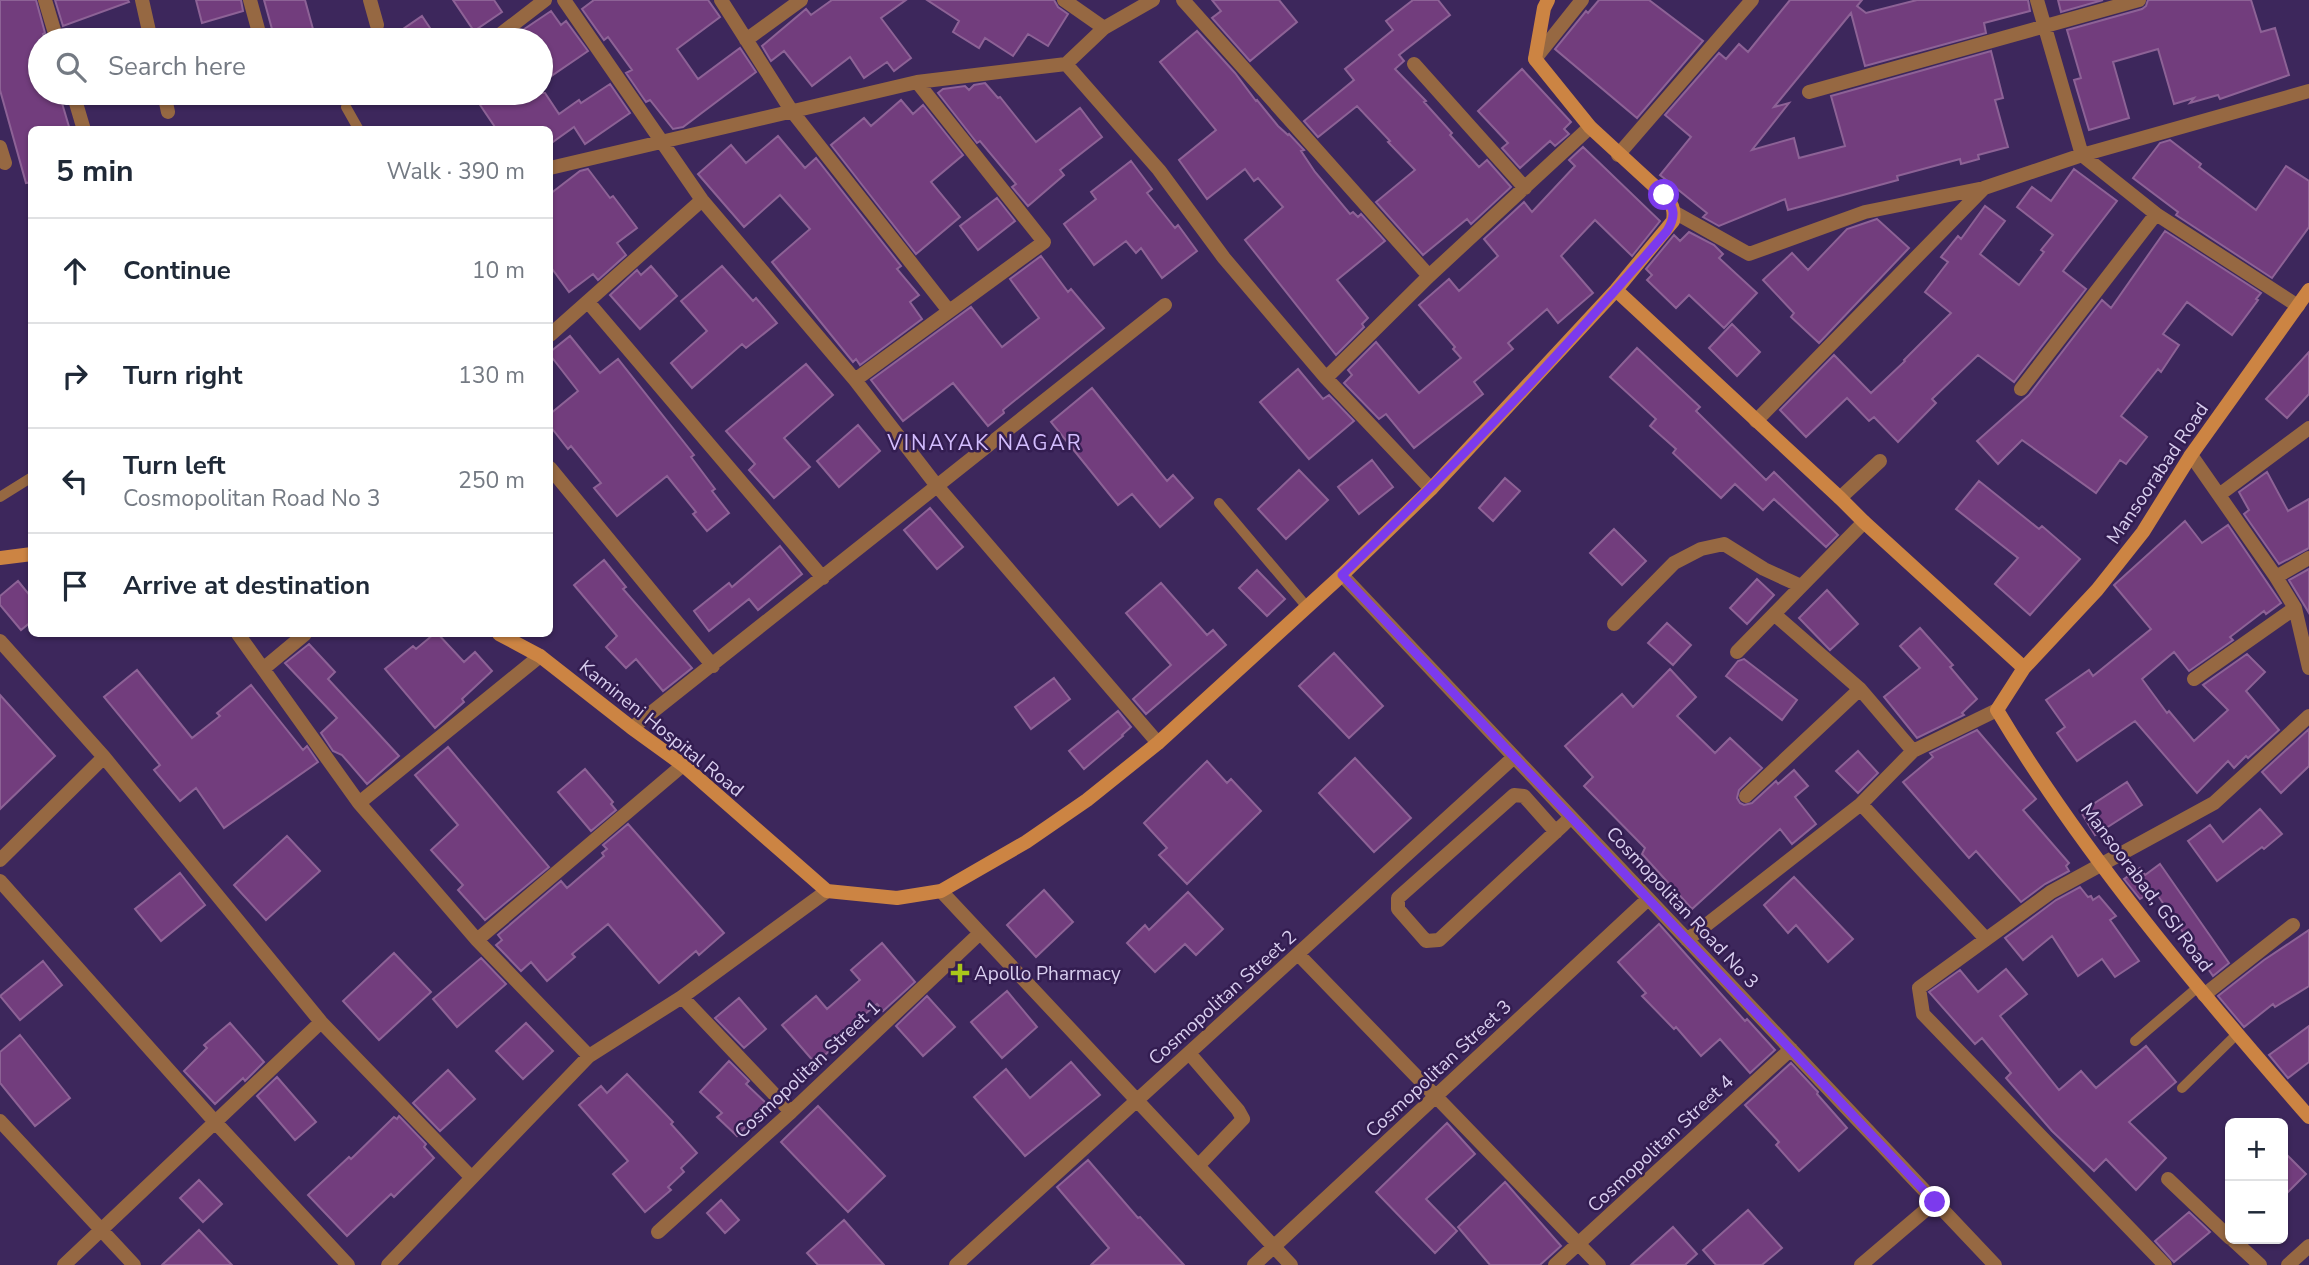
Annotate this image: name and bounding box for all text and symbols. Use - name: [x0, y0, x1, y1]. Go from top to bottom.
- search box: [28, 28, 553, 105]
- icon: search: [52, 48, 90, 86]
- text: Search here: [108, 49, 246, 84]
- text: 5 min: [56, 151, 134, 192]
- text: Walk · 390 m: [386, 156, 525, 187]
- route start: [1648, 179, 1679, 210]
- icon: ahead: [56, 252, 94, 290]
- text: Continue: [123, 253, 231, 288]
- text: 10 m: [472, 255, 525, 286]
- icon: right: [56, 357, 94, 395]
- text: Turn right: [123, 358, 242, 393]
- text: 130 m: [458, 360, 525, 391]
- street label: Mansoorabad Road: [2101, 398, 2215, 549]
- district label: VINAYAK NAGAR: [886, 429, 1083, 457]
- text: Turn left: [123, 448, 226, 483]
- icon: left: [56, 462, 94, 500]
- text: 250 m: [458, 465, 525, 496]
- text: Cosmopolitan Road No 3: [123, 483, 381, 514]
- icon: arrive: [56, 567, 94, 605]
- text: Arrive at destination: [123, 568, 370, 603]
- street label: Kamineni Hospital Road: [574, 654, 749, 803]
- street label: Mansoorabad, GSI Road: [2074, 798, 2218, 977]
- street label: Cosmopolitan Road No 3: [1600, 821, 1764, 994]
- street label: Cosmopolitan Street 2: [1143, 924, 1302, 1071]
- place label: Apollo Pharmacy: [974, 961, 1121, 987]
- marker: Apollo Pharmacy: [952, 965, 968, 981]
- street label: Cosmopolitan Street 3: [1360, 994, 1517, 1143]
- street label: Cosmopolitan Street 1: [729, 995, 886, 1144]
- street label: Cosmopolitan Street 4: [1582, 1069, 1739, 1218]
- map controls: [2225, 1118, 2288, 1244]
- button: +: [2225, 1118, 2288, 1181]
- button: −: [2225, 1181, 2288, 1244]
- route end: [1919, 1186, 1950, 1217]

